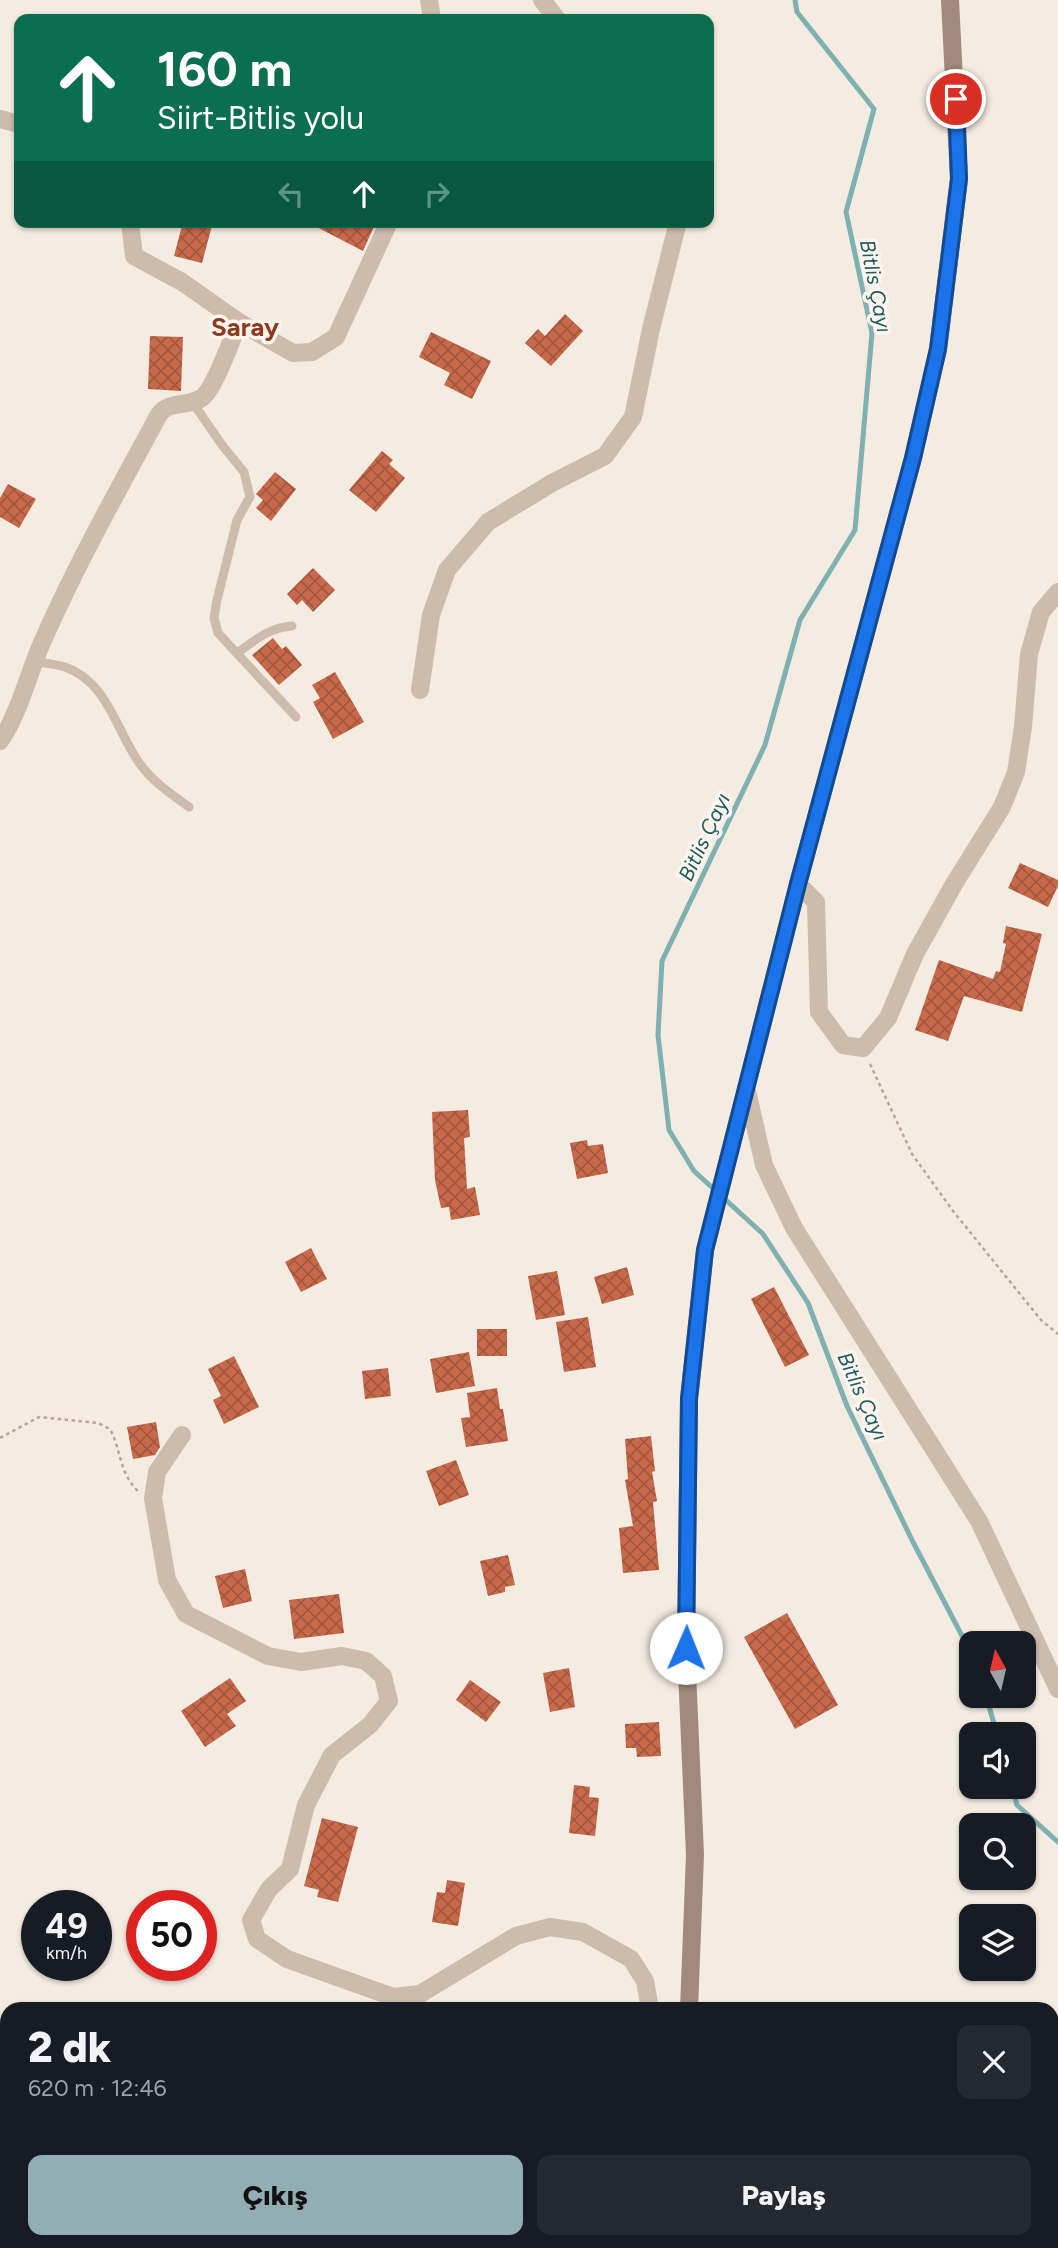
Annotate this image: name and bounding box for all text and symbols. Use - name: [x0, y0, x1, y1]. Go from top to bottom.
- text: 160 m: [157, 39, 292, 98]
- icon: ahead: [42, 42, 133, 133]
- pin: [926, 69, 986, 129]
- icon: arrive: [937, 80, 975, 118]
- text: Siirt-Bitlis yolu: [157, 99, 364, 137]
- icon: left: [272, 175, 310, 213]
- icon: ahead: [345, 175, 383, 213]
- icon: right: [418, 175, 456, 213]
- water label: Bitlis Çayı: [855, 238, 897, 335]
- district label: Saray: [211, 311, 279, 343]
- water label: Bitlis Çayı: [673, 789, 735, 885]
- water label: Bitlis Çayı: [832, 1348, 894, 1444]
- position arrow: [649, 1611, 723, 1685]
- north arrow: [959, 1631, 1036, 1708]
- map controls: [959, 1631, 1036, 1981]
- button: sound: [959, 1722, 1036, 1799]
- button: search: [959, 1813, 1036, 1890]
- speed limit sign: 50: [126, 1890, 217, 1981]
- button: layers: [959, 1904, 1036, 1981]
- text: 49: [45, 1905, 88, 1947]
- text: km/h: [46, 1942, 87, 1964]
- text: 2 dk: [28, 2022, 111, 2073]
- button: close: [957, 2025, 1031, 2099]
- text: 620 m · 12:46: [28, 2074, 167, 2102]
- button: Çıkış: [28, 2155, 523, 2235]
- button: Paylaş: [537, 2155, 1031, 2235]

